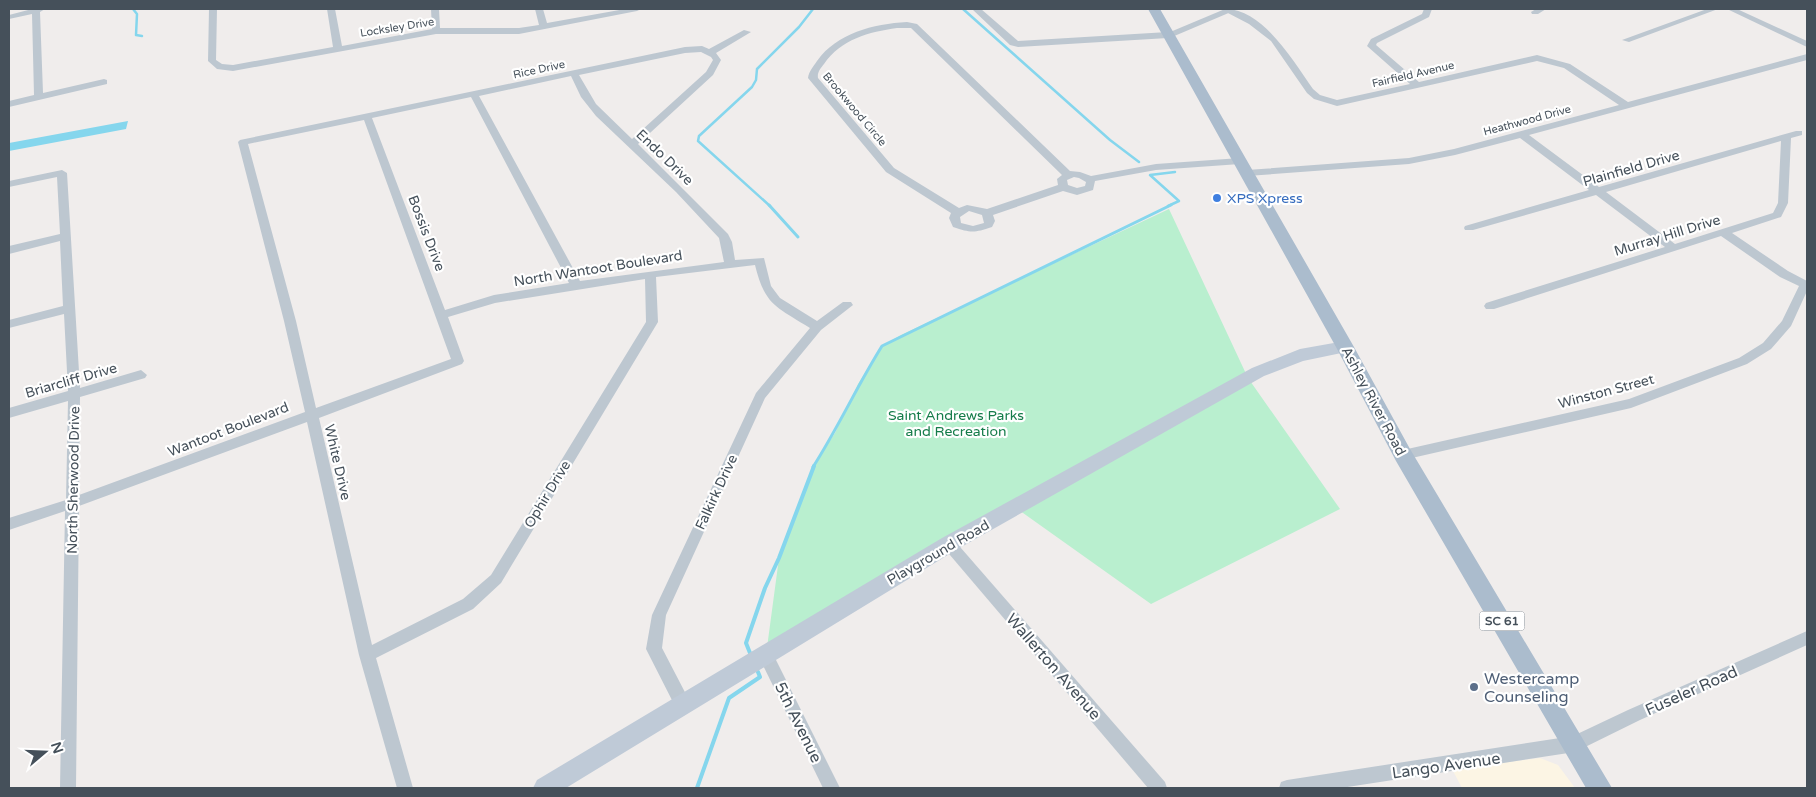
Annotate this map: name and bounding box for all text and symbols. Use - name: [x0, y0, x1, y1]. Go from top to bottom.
- street label: Locksley Drive: [359, 15, 435, 40]
- street label: Rice Drive: [512, 58, 566, 81]
- street label: Fairfield Avenue: [1371, 59, 1456, 90]
- street label: Brookwood Circle: [820, 70, 889, 149]
- street label: Heathwood Drive: [1482, 103, 1572, 138]
- street label: Endo Drive: [633, 126, 697, 189]
- street label: Plainfield Drive: [1581, 147, 1682, 190]
- place label: XPS Xpress: [1227, 190, 1303, 207]
- marker: XPS Xpress: [1211, 192, 1223, 204]
- street label: Bossis Drive: [404, 193, 449, 274]
- street label: Murray Hill Drive: [1612, 211, 1723, 260]
- street label: North Wantoot Boulevard: [512, 247, 684, 290]
- street label: Ashley River Road: [1338, 344, 1409, 459]
- street label: Briarcliff Drive: [23, 359, 119, 402]
- street label: Winston Street: [1556, 370, 1657, 412]
- street label: Wantoot Boulevard: [165, 399, 291, 460]
- street label: North Sherwood Drive: [64, 406, 83, 554]
- park label: Saint Andrews Parks and Recreation: [888, 407, 1024, 440]
- street label: White Drive: [321, 422, 355, 502]
- street label: Falkirk Drive: [692, 452, 741, 533]
- street label: Ophir Drive: [521, 457, 574, 531]
- street label: Playground Road: [884, 516, 992, 589]
- street label: Wallerton Avenue: [1002, 609, 1105, 724]
- road number: SC 61: [1480, 612, 1524, 630]
- street label: Fuseler Road: [1642, 662, 1741, 720]
- place label: Westercamp Counseling: [1484, 669, 1579, 707]
- street label: 5th Avenue: [770, 679, 826, 766]
- marker: Westercamp Counseling: [1468, 681, 1480, 693]
- north arrow: [20, 727, 70, 777]
- text: N: [47, 740, 67, 756]
- street label: Lango Avenue: [1391, 748, 1502, 783]

